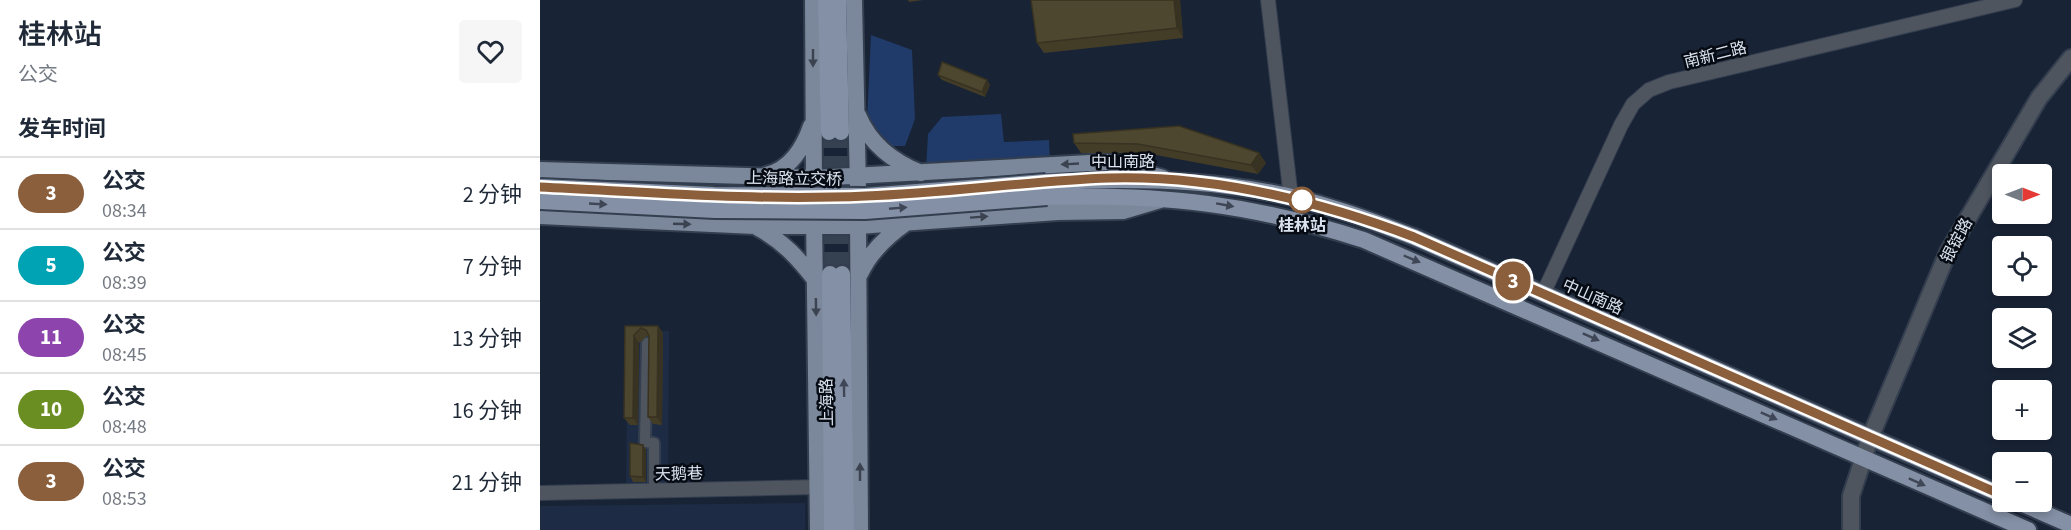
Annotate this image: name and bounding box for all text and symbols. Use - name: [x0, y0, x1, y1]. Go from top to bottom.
- text: 桂林站: [18, 15, 102, 55]
- button: heart: [459, 20, 522, 83]
- street label: 南新二路: [1682, 37, 1749, 73]
- one-way arrow: [808, 49, 818, 68]
- text: 公交: [18, 61, 58, 89]
- text: 发车时间: [18, 113, 106, 145]
- street label: 中山南路: [1091, 151, 1155, 173]
- one-way arrow: [1061, 160, 1080, 169]
- north arrow: [1992, 164, 2052, 224]
- map controls: [1992, 164, 2052, 512]
- text: 公交: [102, 165, 146, 197]
- street label: 上海路立交桥: [746, 167, 842, 191]
- text: 3: [45, 178, 57, 208]
- text: 2 分钟: [463, 179, 522, 211]
- marker: 桂林站: [1289, 187, 1315, 213]
- text: 08:34: [102, 197, 147, 225]
- one-way arrow: [589, 199, 608, 208]
- one-way arrow: [1216, 201, 1235, 210]
- one-way arrow: [889, 204, 908, 213]
- one-way arrow: [970, 213, 989, 222]
- street label: 银锭路: [1936, 214, 1978, 267]
- place label: 桂林站: [1278, 215, 1326, 237]
- one-way arrow: [673, 219, 692, 228]
- button: locate: [1992, 236, 2052, 296]
- text: 公交: [102, 237, 146, 269]
- text: 5: [45, 250, 57, 280]
- text: 7 分钟: [463, 251, 522, 283]
- one-way arrow: [1403, 254, 1421, 264]
- line badge: 3: [1494, 262, 1532, 300]
- text: 3: [1507, 266, 1519, 296]
- text: 08:39: [102, 269, 147, 297]
- street label: 中山南路: [1559, 274, 1626, 320]
- one-way arrow: [811, 297, 821, 316]
- button: layers: [1992, 308, 2052, 368]
- text: 公交: [102, 309, 146, 341]
- text: 11: [40, 322, 62, 352]
- text: 13 分钟: [452, 323, 522, 355]
- one-way arrow: [1582, 333, 1599, 342]
- text: 08:45: [102, 341, 147, 369]
- street label: 上海路: [816, 378, 838, 426]
- one-way arrow: [839, 378, 849, 397]
- button: +: [1992, 380, 2052, 440]
- text: 公交: [102, 381, 146, 413]
- text: 10: [40, 394, 62, 424]
- text: 16 分钟: [452, 395, 522, 427]
- one-way arrow: [1760, 412, 1778, 421]
- text: 08:48: [102, 413, 147, 441]
- button: −: [1992, 452, 2052, 512]
- text: 公交: [102, 453, 146, 485]
- one-way arrow: [855, 462, 865, 481]
- street label: 天鹅巷: [655, 463, 703, 485]
- text: 3: [45, 466, 57, 496]
- text: 21 分钟: [452, 467, 522, 499]
- one-way arrow: [1909, 477, 1926, 486]
- text: 08:53: [102, 485, 147, 513]

